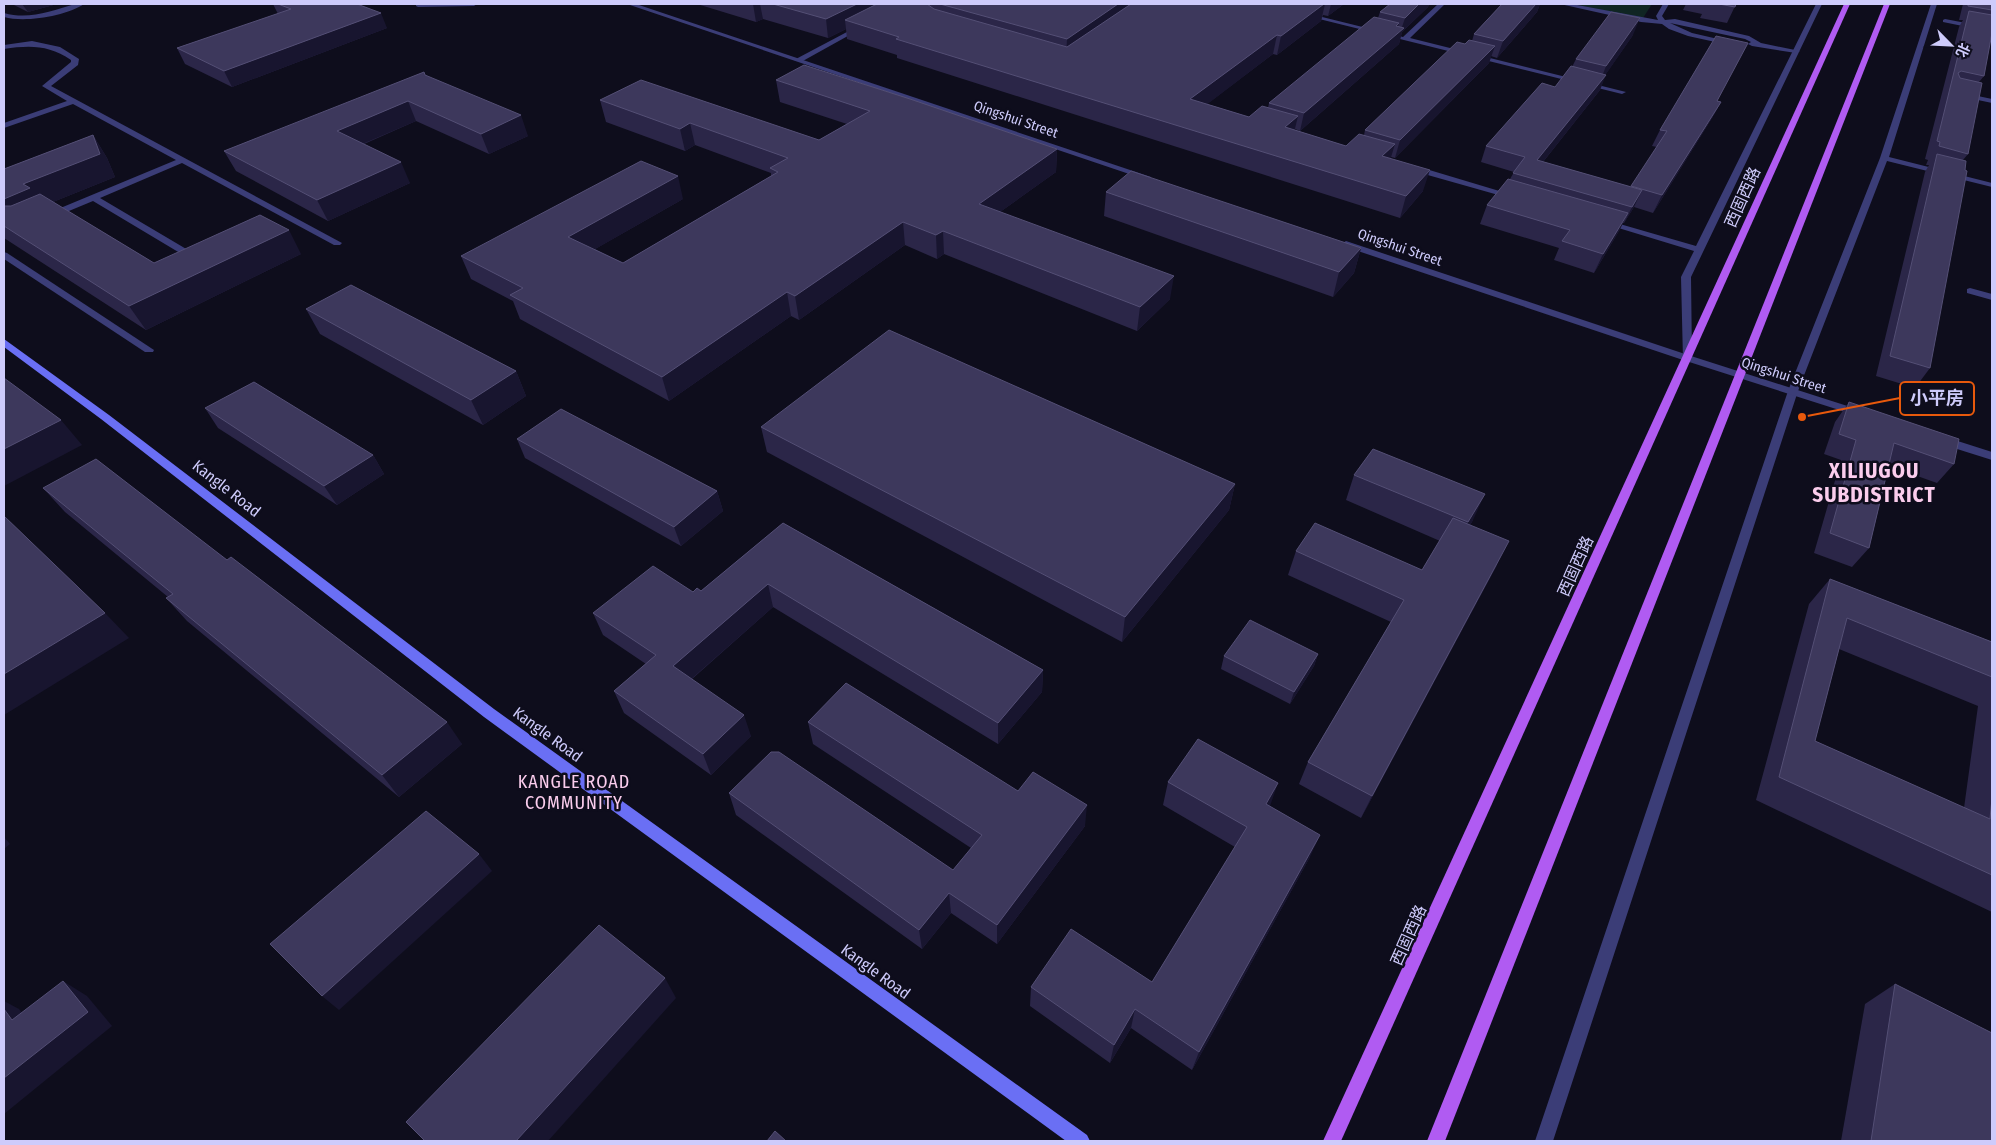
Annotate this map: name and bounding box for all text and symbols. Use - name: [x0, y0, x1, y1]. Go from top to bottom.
- north arrow: [1926, 20, 1976, 70]
- text: 北: [1952, 40, 1973, 60]
- street label: Qingshui Street: [971, 97, 1061, 142]
- street label: 西固西路: [1721, 164, 1764, 230]
- street label: Qingshui Street: [1355, 225, 1445, 270]
- street label: Qingshui Street: [1739, 354, 1829, 397]
- callout: 小平房: [1900, 382, 1974, 415]
- text: 小平房: [1910, 387, 1964, 409]
- street label: Kangle Road: [189, 456, 265, 521]
- district label: XILIUGOU SUBDISTRICT: [1812, 458, 1936, 508]
- street label: 西固西路: [1554, 533, 1597, 599]
- street label: Kangle Road: [509, 703, 586, 766]
- district label: KANGLE ROAD COMMUNITY: [518, 771, 630, 814]
- street label: 西固西路: [1387, 902, 1430, 968]
- street label: Kangle Road: [837, 940, 914, 1003]

